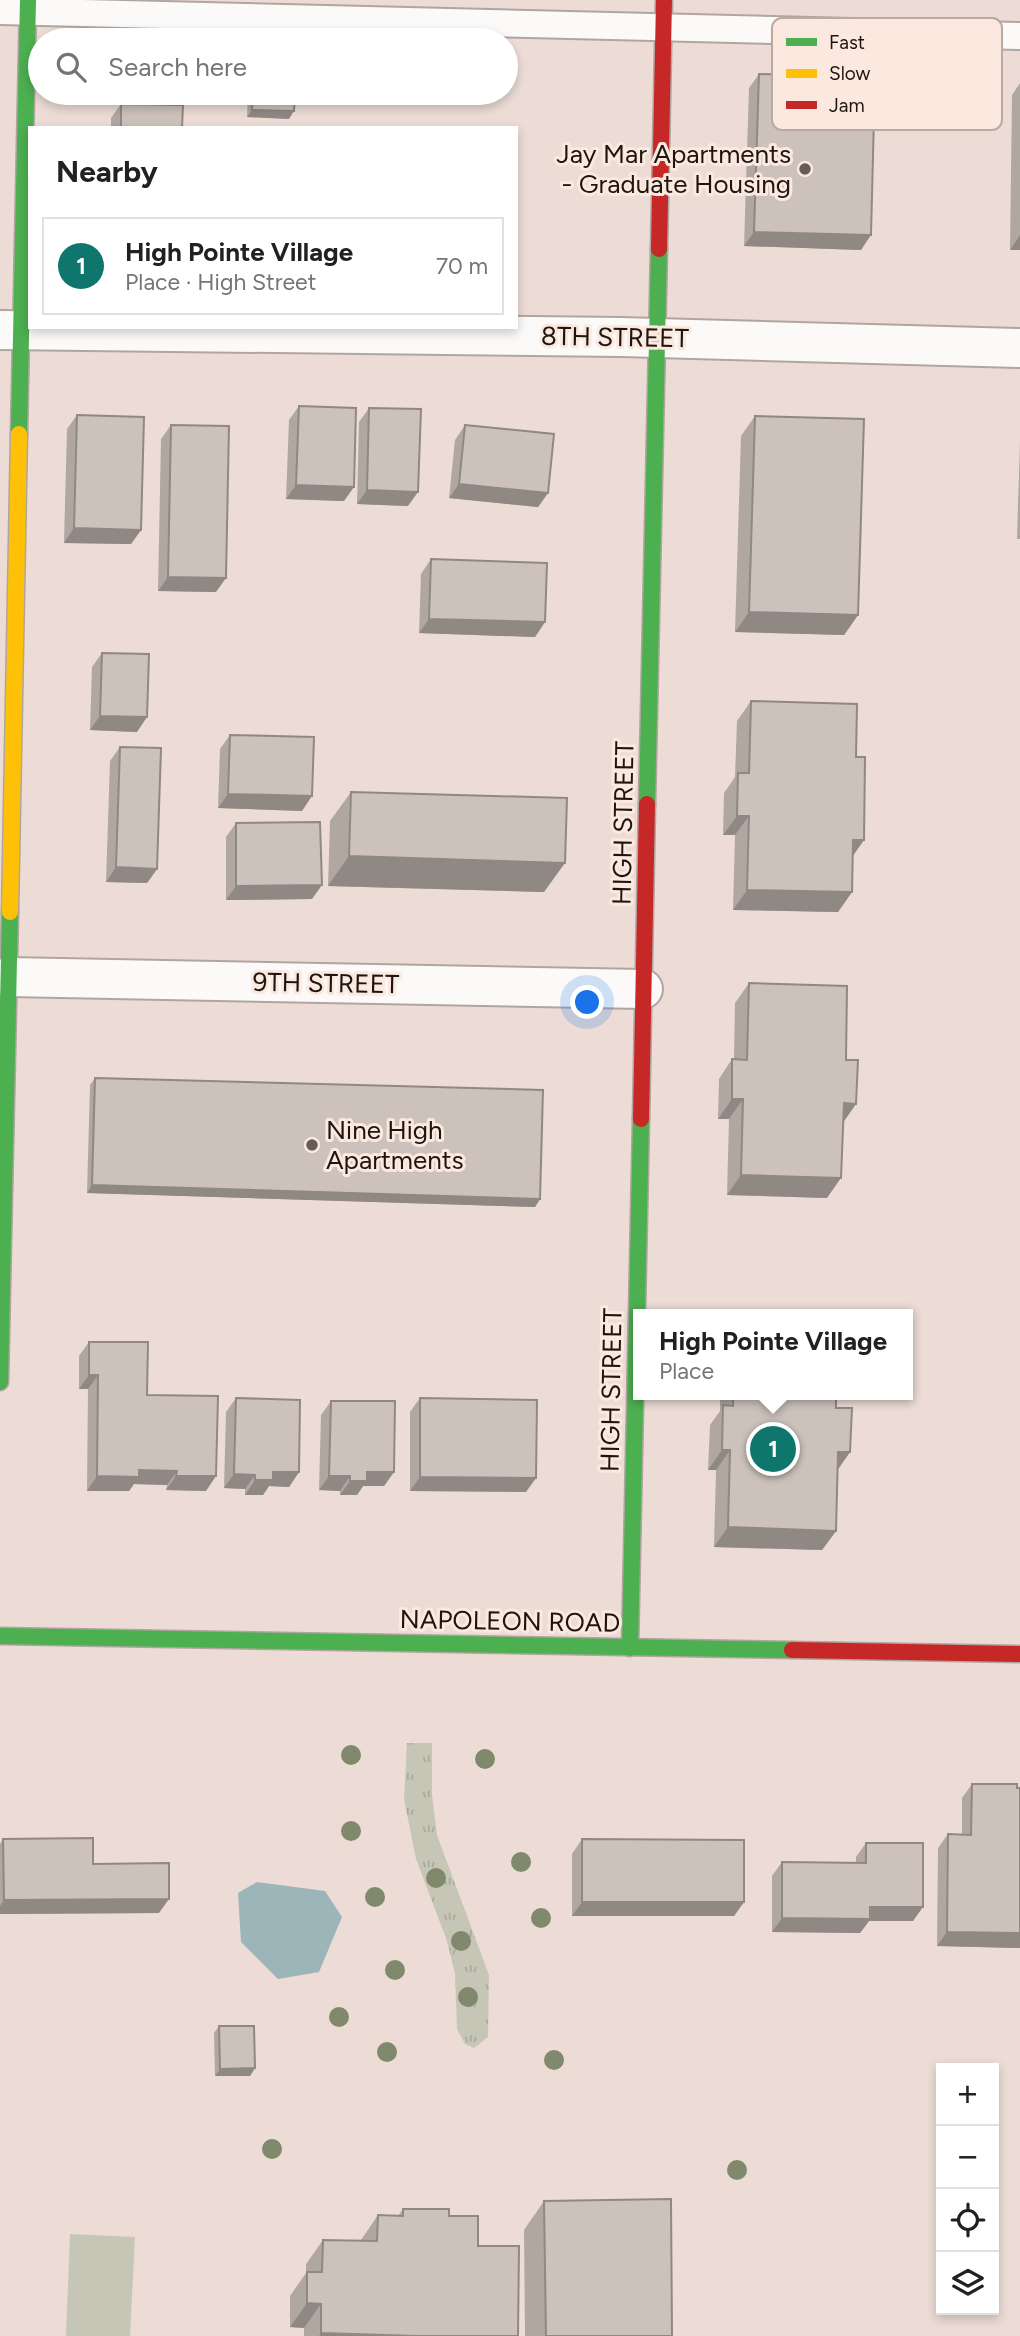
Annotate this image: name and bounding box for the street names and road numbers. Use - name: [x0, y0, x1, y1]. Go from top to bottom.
- street label: 8TH STREET: [541, 320, 690, 354]
- street label: HIGH STREET: [606, 740, 640, 905]
- street label: 9TH STREET: [252, 966, 400, 1000]
- street label: HIGH STREET: [594, 1307, 628, 1472]
- street label: NAPOLEON ROAD: [399, 1603, 621, 1639]

